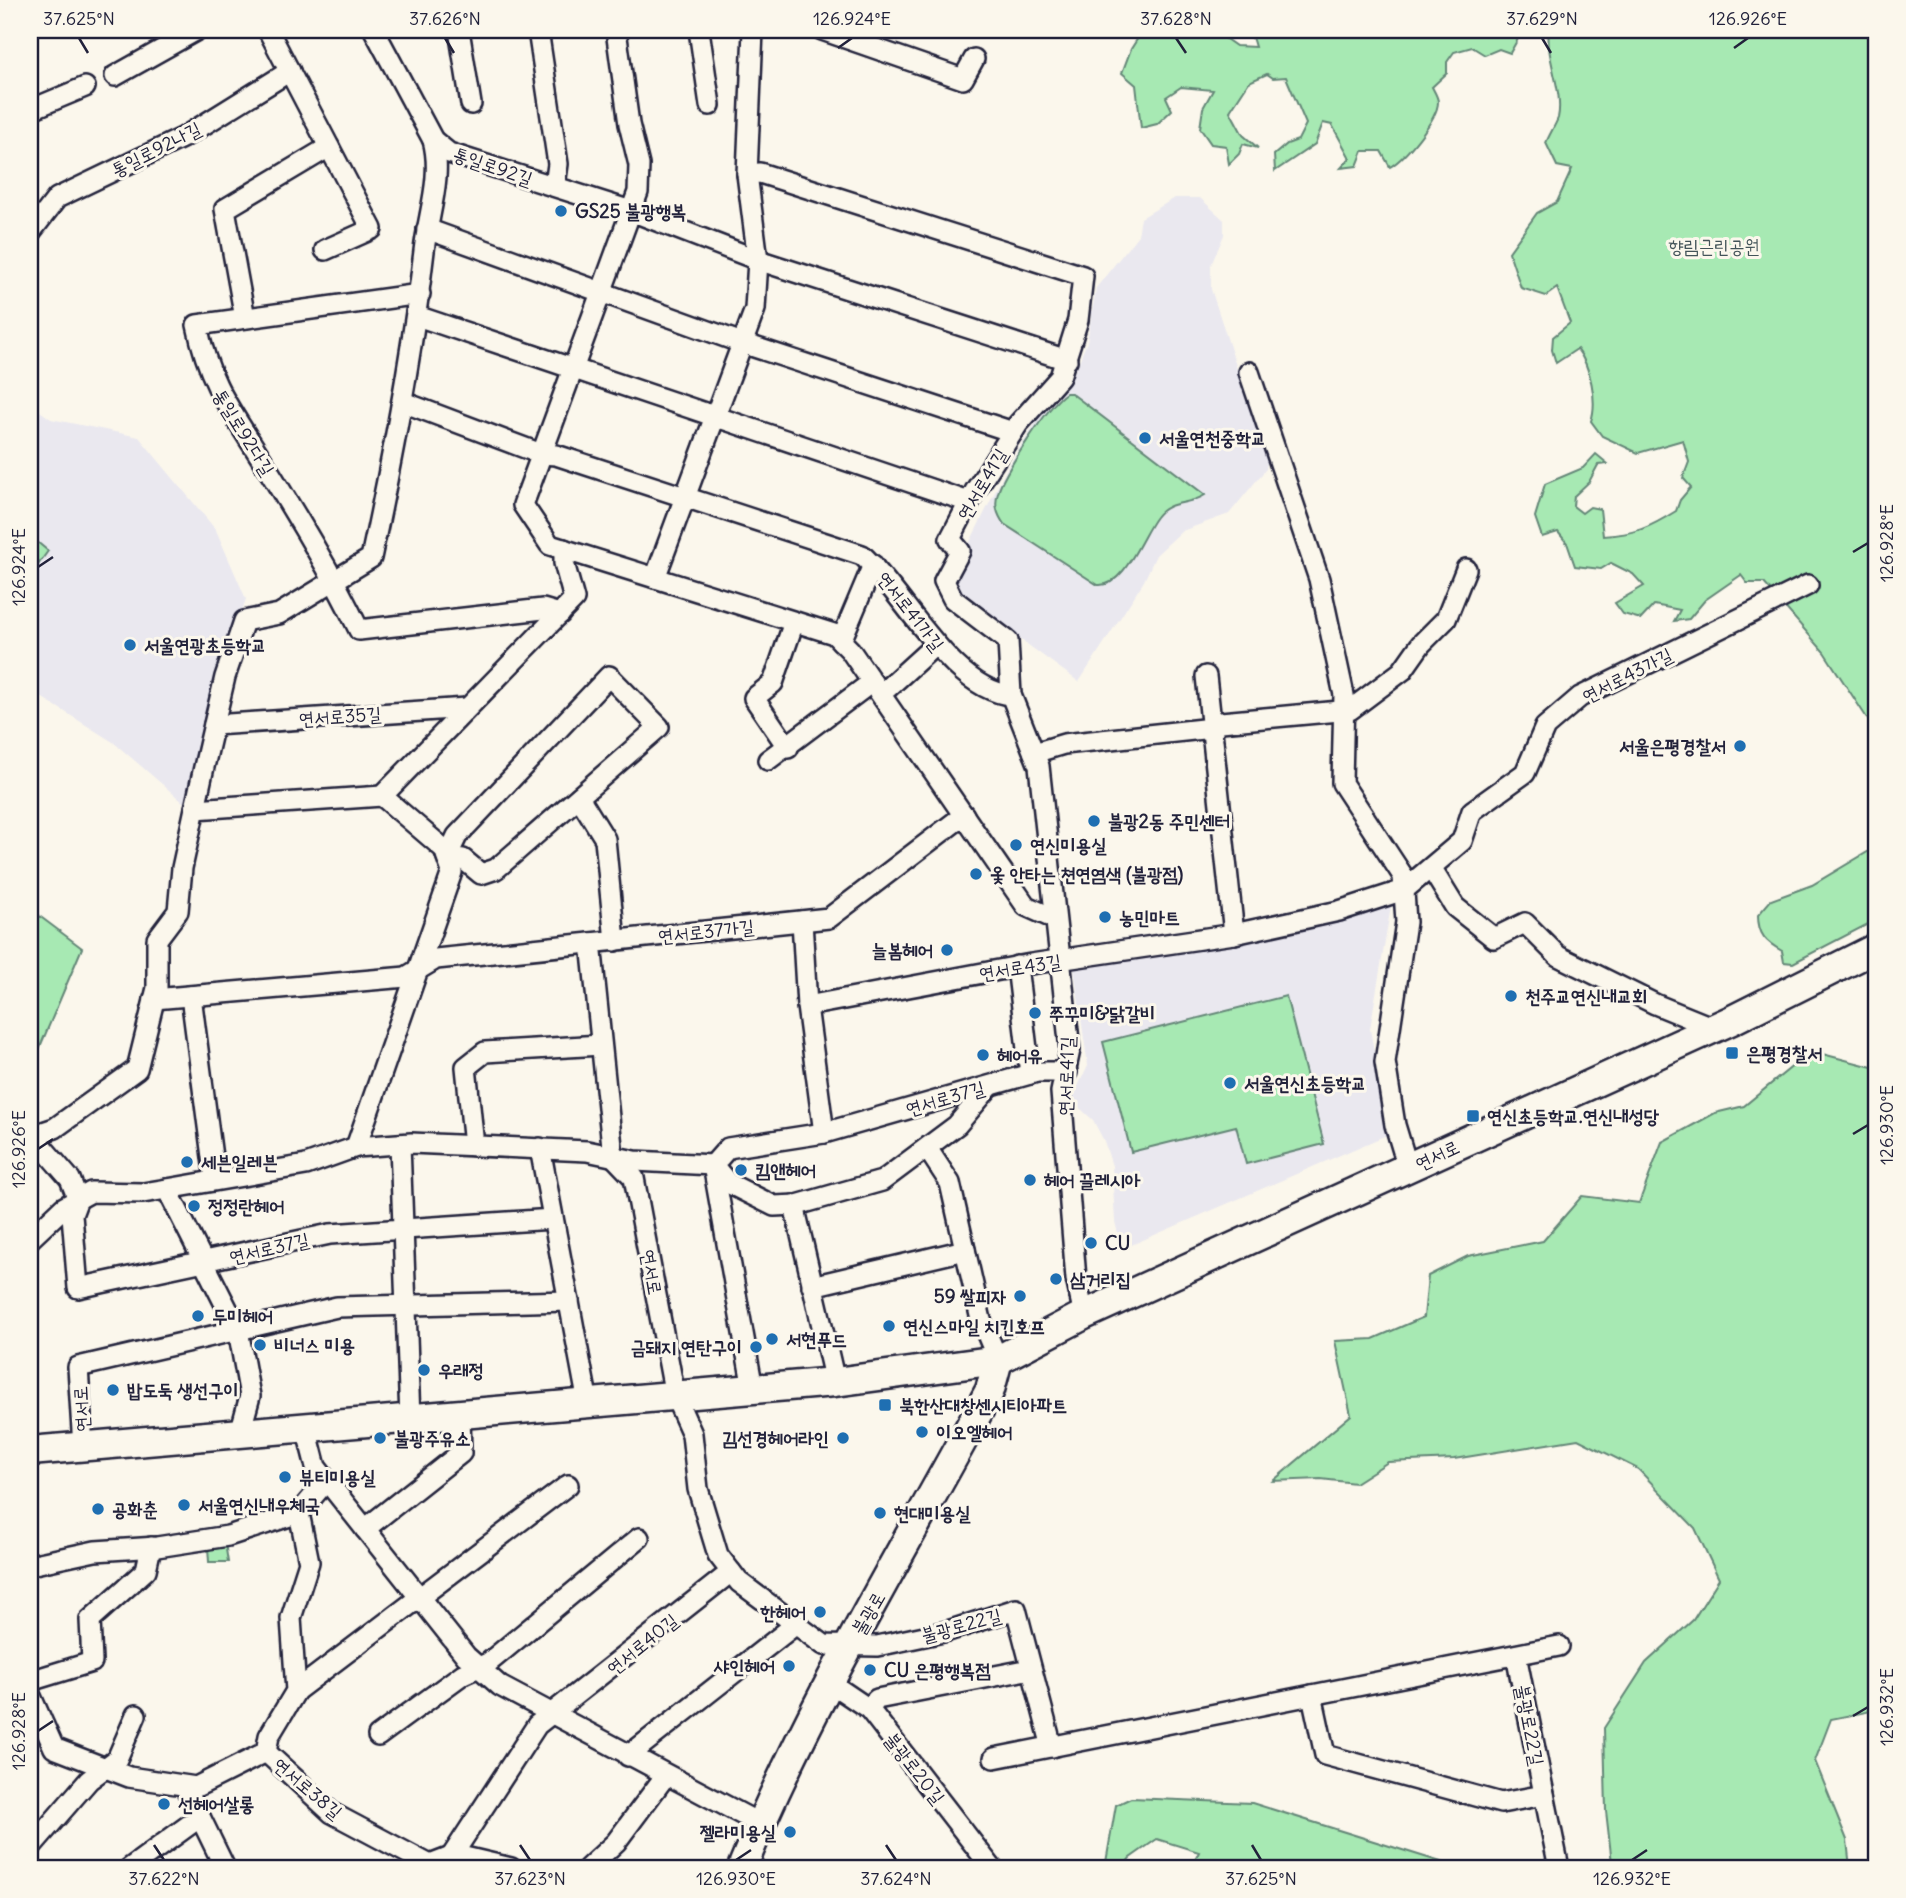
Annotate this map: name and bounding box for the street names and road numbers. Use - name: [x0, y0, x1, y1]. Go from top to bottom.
- street label: 통일로92나길: [107, 116, 205, 182]
- street label: 통일로92길: [450, 141, 536, 191]
- street label: 통일로92다길: [208, 384, 280, 480]
- street label: 연서로41길: [951, 444, 1013, 524]
- street label: 연서로41가길: [872, 566, 950, 656]
- street label: 연서로43가길: [1578, 642, 1676, 708]
- street label: 연서로35길: [298, 701, 382, 731]
- street label: 연서로37가길: [657, 914, 755, 948]
- street label: 연서로43길: [977, 949, 1063, 985]
- street label: 연서로41길: [1053, 1036, 1079, 1116]
- street label: 연서로37길: [903, 1075, 987, 1121]
- street label: 연서로: [1411, 1134, 1463, 1176]
- street label: 연서로37길: [227, 1227, 311, 1269]
- street label: 연서로: [636, 1247, 668, 1297]
- street label: 연서로: [68, 1385, 94, 1433]
- street label: 불광로: [846, 1587, 890, 1639]
- street label: 불광로22길: [918, 1603, 1004, 1647]
- street label: 연서로40길: [602, 1608, 682, 1680]
- street label: 불광로22길: [1510, 1682, 1550, 1768]
- street label: 불광로20길: [880, 1727, 950, 1809]
- street label: 연서로38길: [269, 1752, 347, 1824]

